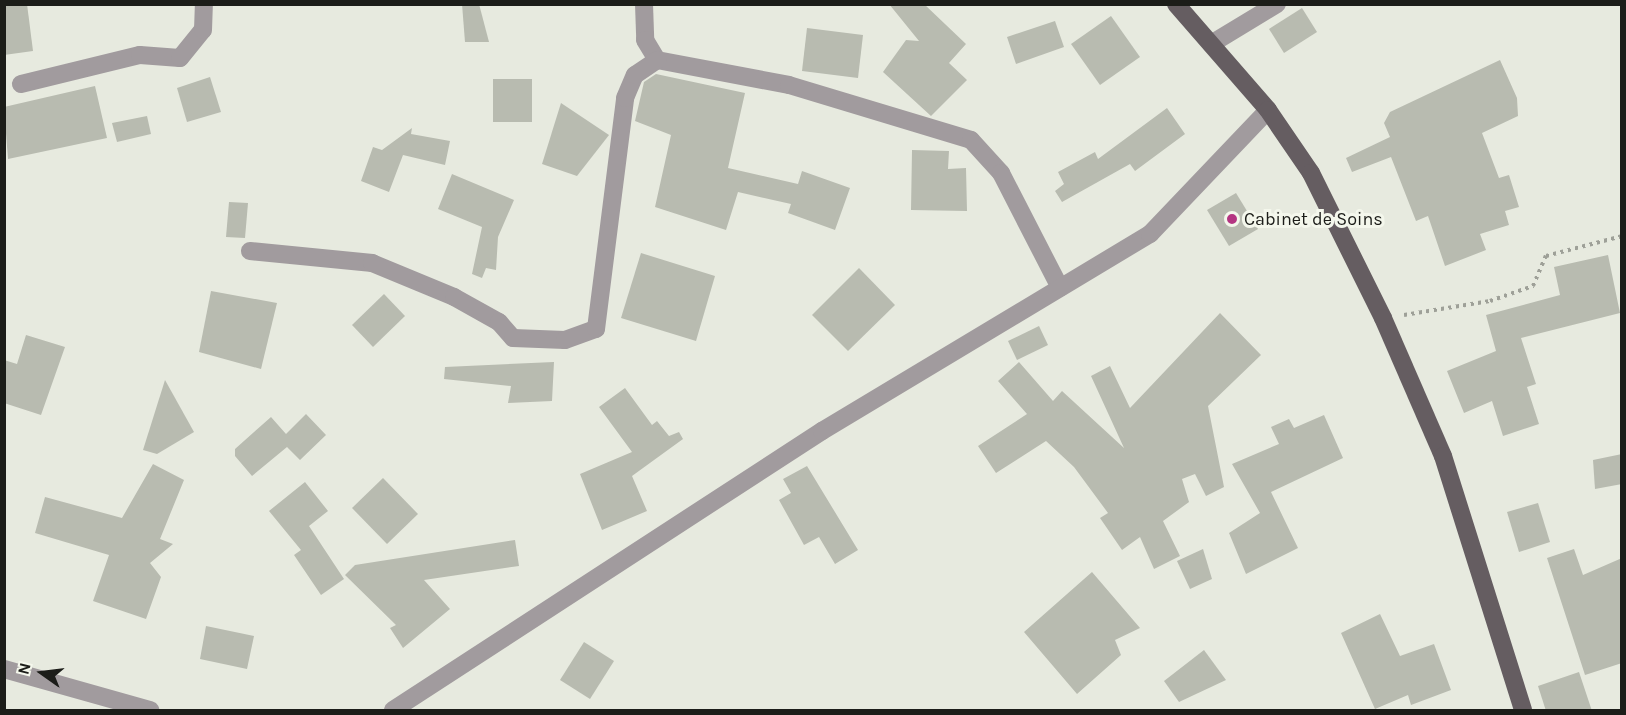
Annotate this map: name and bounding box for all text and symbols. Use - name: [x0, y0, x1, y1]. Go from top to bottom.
- place label: Cabinet de Soins: [1244, 208, 1383, 230]
- marker: Cabinet de Soins: [1225, 212, 1239, 226]
- north arrow: [12, 643, 72, 703]
- text: N: [13, 661, 35, 676]

